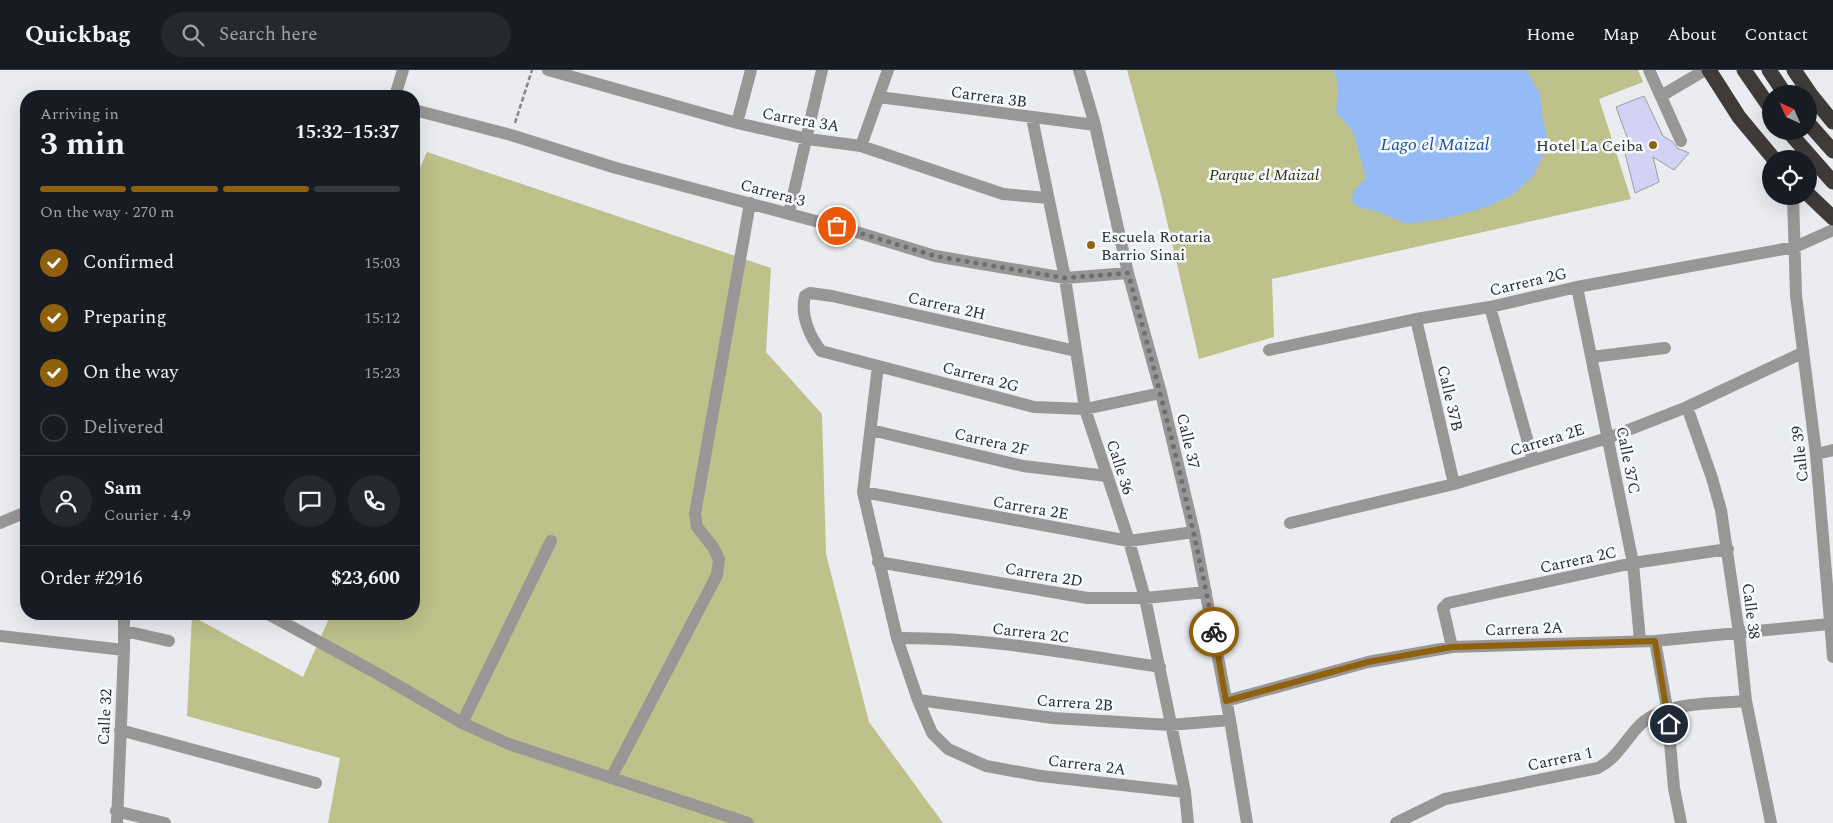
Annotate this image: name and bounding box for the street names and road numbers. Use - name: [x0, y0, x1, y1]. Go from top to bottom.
- street label: Carrera 3B: [949, 80, 1029, 114]
- street label: Carrera 3A: [760, 101, 841, 139]
- street label: Carrera 3: [738, 173, 808, 213]
- street label: Carrera 2G: [1487, 261, 1569, 302]
- street label: Carrera 2H: [905, 285, 988, 327]
- street label: Carrera 2G: [940, 355, 1022, 399]
- street label: Calle 37B: [1431, 363, 1469, 434]
- street label: Calle 37: [1170, 411, 1206, 471]
- street label: Carrera 2E: [1507, 417, 1587, 463]
- street label: Carrera 2F: [952, 422, 1032, 462]
- street label: Calle 37C: [1610, 424, 1646, 496]
- street label: Calle 39: [1785, 425, 1815, 483]
- street label: Calle 36: [1100, 437, 1140, 498]
- street label: Carrera 2E: [991, 490, 1071, 526]
- street label: Carrera 2C: [1538, 540, 1619, 580]
- street label: Carrera 2D: [1003, 556, 1085, 594]
- street label: Calle 38: [1736, 582, 1766, 641]
- street label: Carrera 2C: [991, 616, 1071, 650]
- street label: Carrera 2A: [1485, 616, 1564, 642]
- street label: Calle 32: [92, 688, 118, 746]
- street label: Carrera 2B: [1036, 688, 1114, 718]
- street label: Carrera 1: [1525, 740, 1595, 778]
- street label: Carrera 2A: [1047, 748, 1127, 782]

